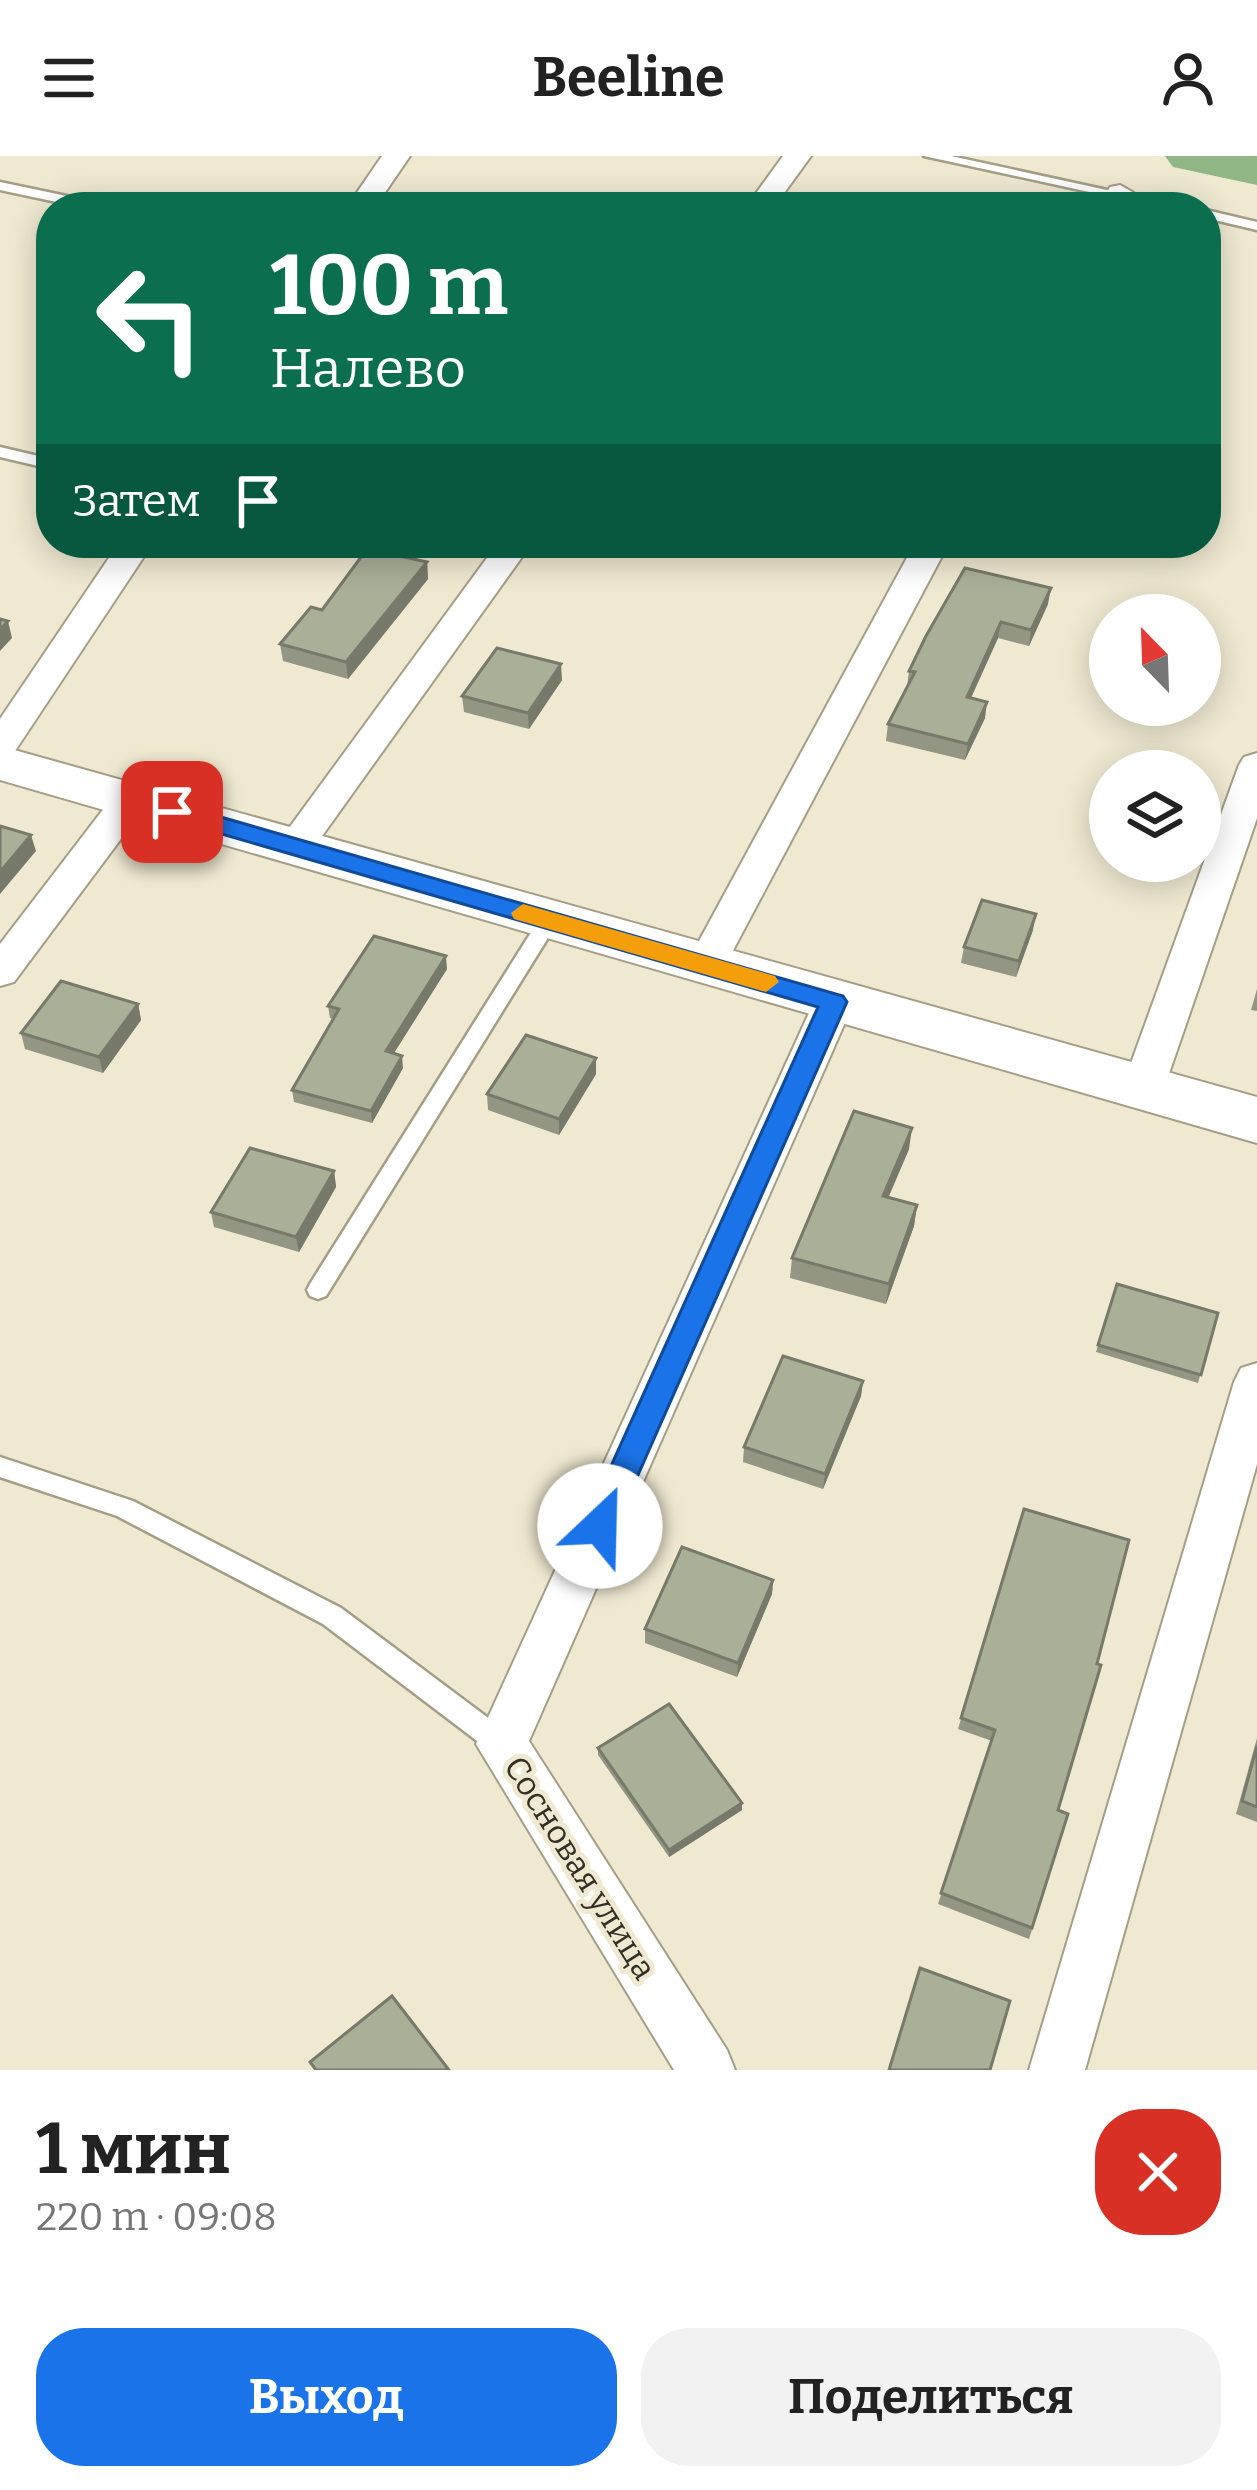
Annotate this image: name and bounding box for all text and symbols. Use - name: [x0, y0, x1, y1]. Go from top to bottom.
- icon: menu: [36, 45, 102, 111]
- icon: person: [1155, 45, 1221, 111]
- text: Beeline: [532, 46, 725, 110]
- text: 100 m: [270, 235, 508, 336]
- icon: left: [72, 240, 228, 396]
- text: Налево: [270, 337, 466, 401]
- icon: arrive: [225, 468, 291, 534]
- text: Затем: [72, 474, 201, 528]
- north arrow: [1089, 594, 1221, 726]
- map controls: [1089, 594, 1221, 882]
- button: layers: [1089, 750, 1221, 882]
- pin: [121, 761, 223, 863]
- icon: arrive: [139, 779, 205, 845]
- position arrow: [537, 1463, 663, 1589]
- street label: Сосновая улица: [495, 1749, 665, 1987]
- text: 1 мин: [36, 2106, 231, 2192]
- button: close: [1095, 2109, 1221, 2235]
- text: 220 m · 09:08: [36, 2194, 277, 2240]
- button: Выход: [36, 2328, 617, 2466]
- button: Поделиться: [641, 2328, 1221, 2466]

